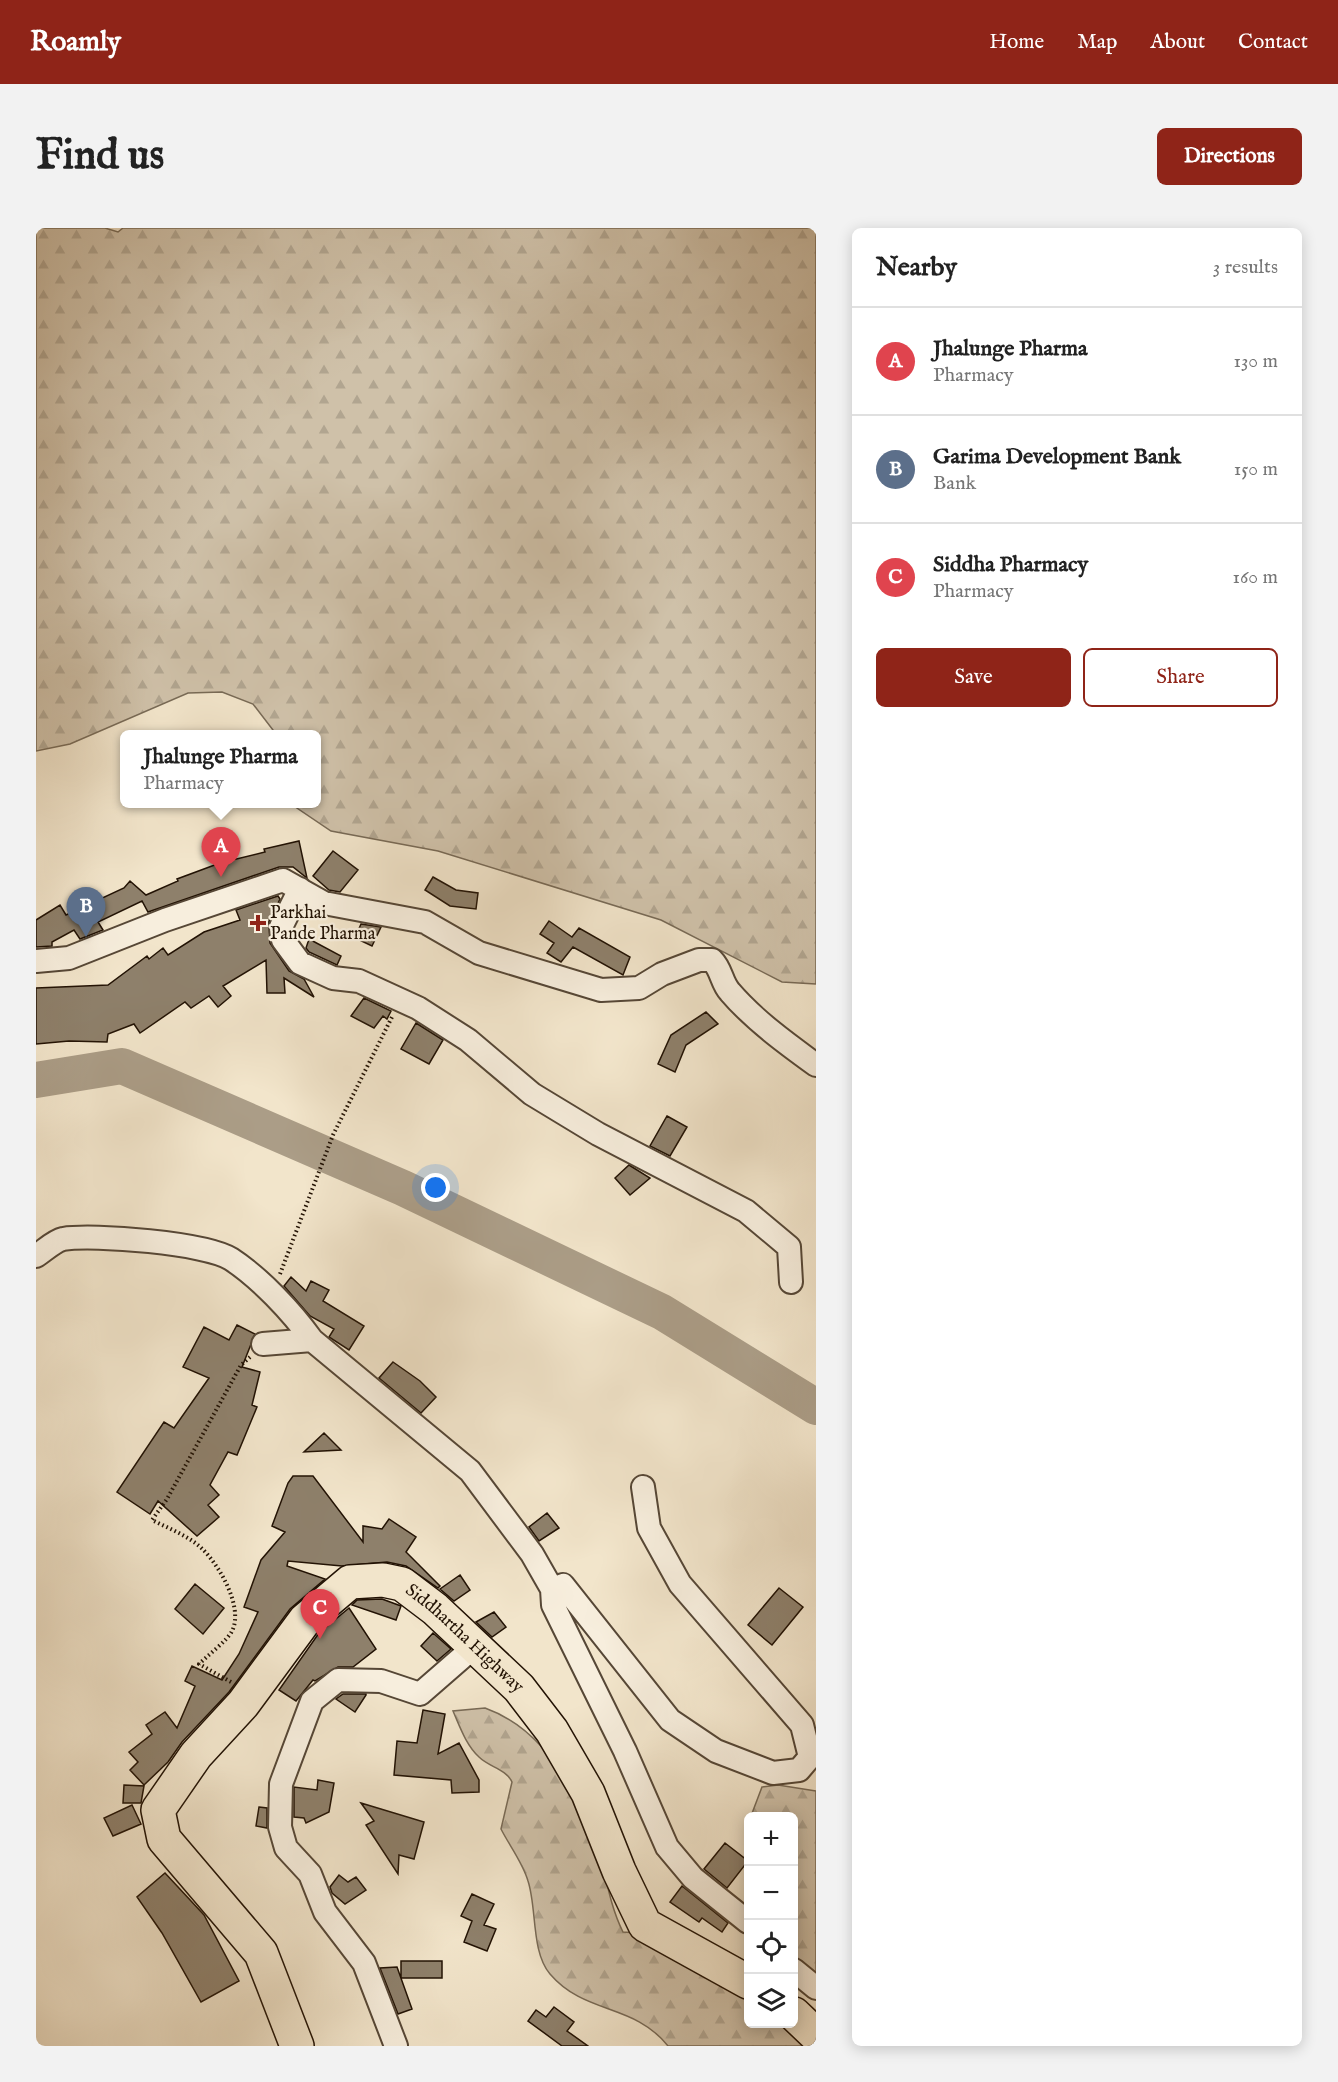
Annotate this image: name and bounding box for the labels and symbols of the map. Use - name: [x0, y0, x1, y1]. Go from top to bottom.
- pin: A: [202, 828, 240, 877]
- pin: B: [67, 888, 106, 937]
- place label: Parkhai Pande Pharma: [270, 902, 376, 946]
- marker: Parkhai Pande Pharma: [251, 916, 265, 930]
- your location: [421, 1173, 450, 1202]
- street label: Siddhartha Highway: [400, 1579, 529, 1698]
- pin: C: [300, 1590, 340, 1639]

